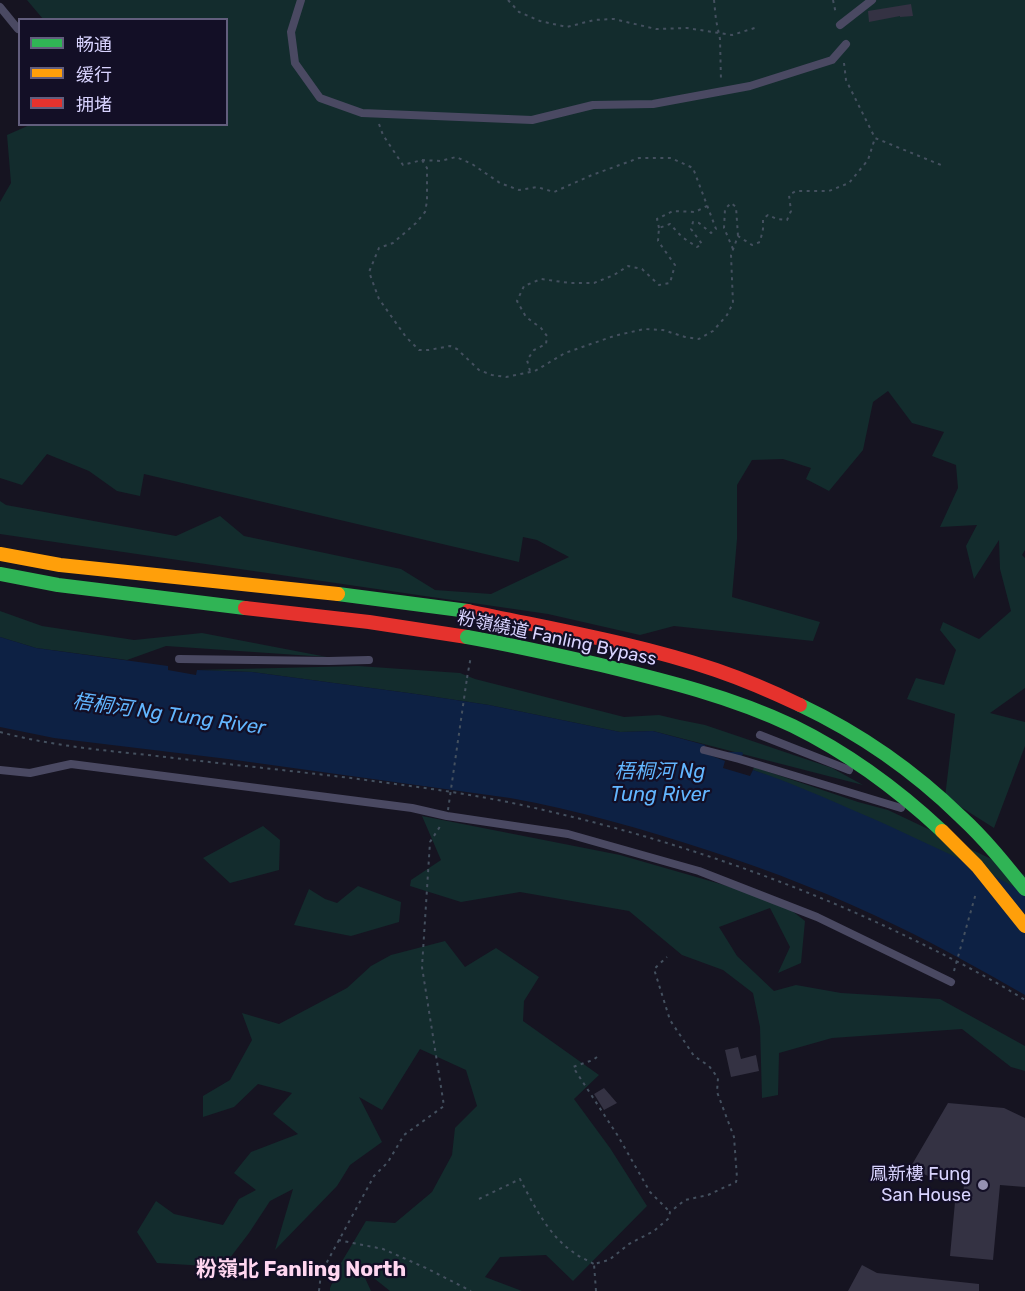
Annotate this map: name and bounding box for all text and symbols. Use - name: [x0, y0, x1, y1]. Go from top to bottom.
- legend: [18, 18, 228, 126]
- text: 畅通: [76, 34, 112, 56]
- text: 缓行: [76, 64, 112, 86]
- text: 拥堵: [76, 94, 112, 116]
- street label: 粉嶺繞道 Fanling Bypass: [455, 607, 659, 671]
- water label: 梧桐河 Ng Tung River: [71, 690, 267, 740]
- water label: 梧桐河 Ng Tung River: [611, 760, 709, 807]
- place label: 鳳新樓 Fung San House: [870, 1164, 971, 1206]
- marker: 鳳新樓 Fung San House: [976, 1178, 990, 1192]
- district label: 粉嶺北 Fanling North: [196, 1257, 406, 1283]

